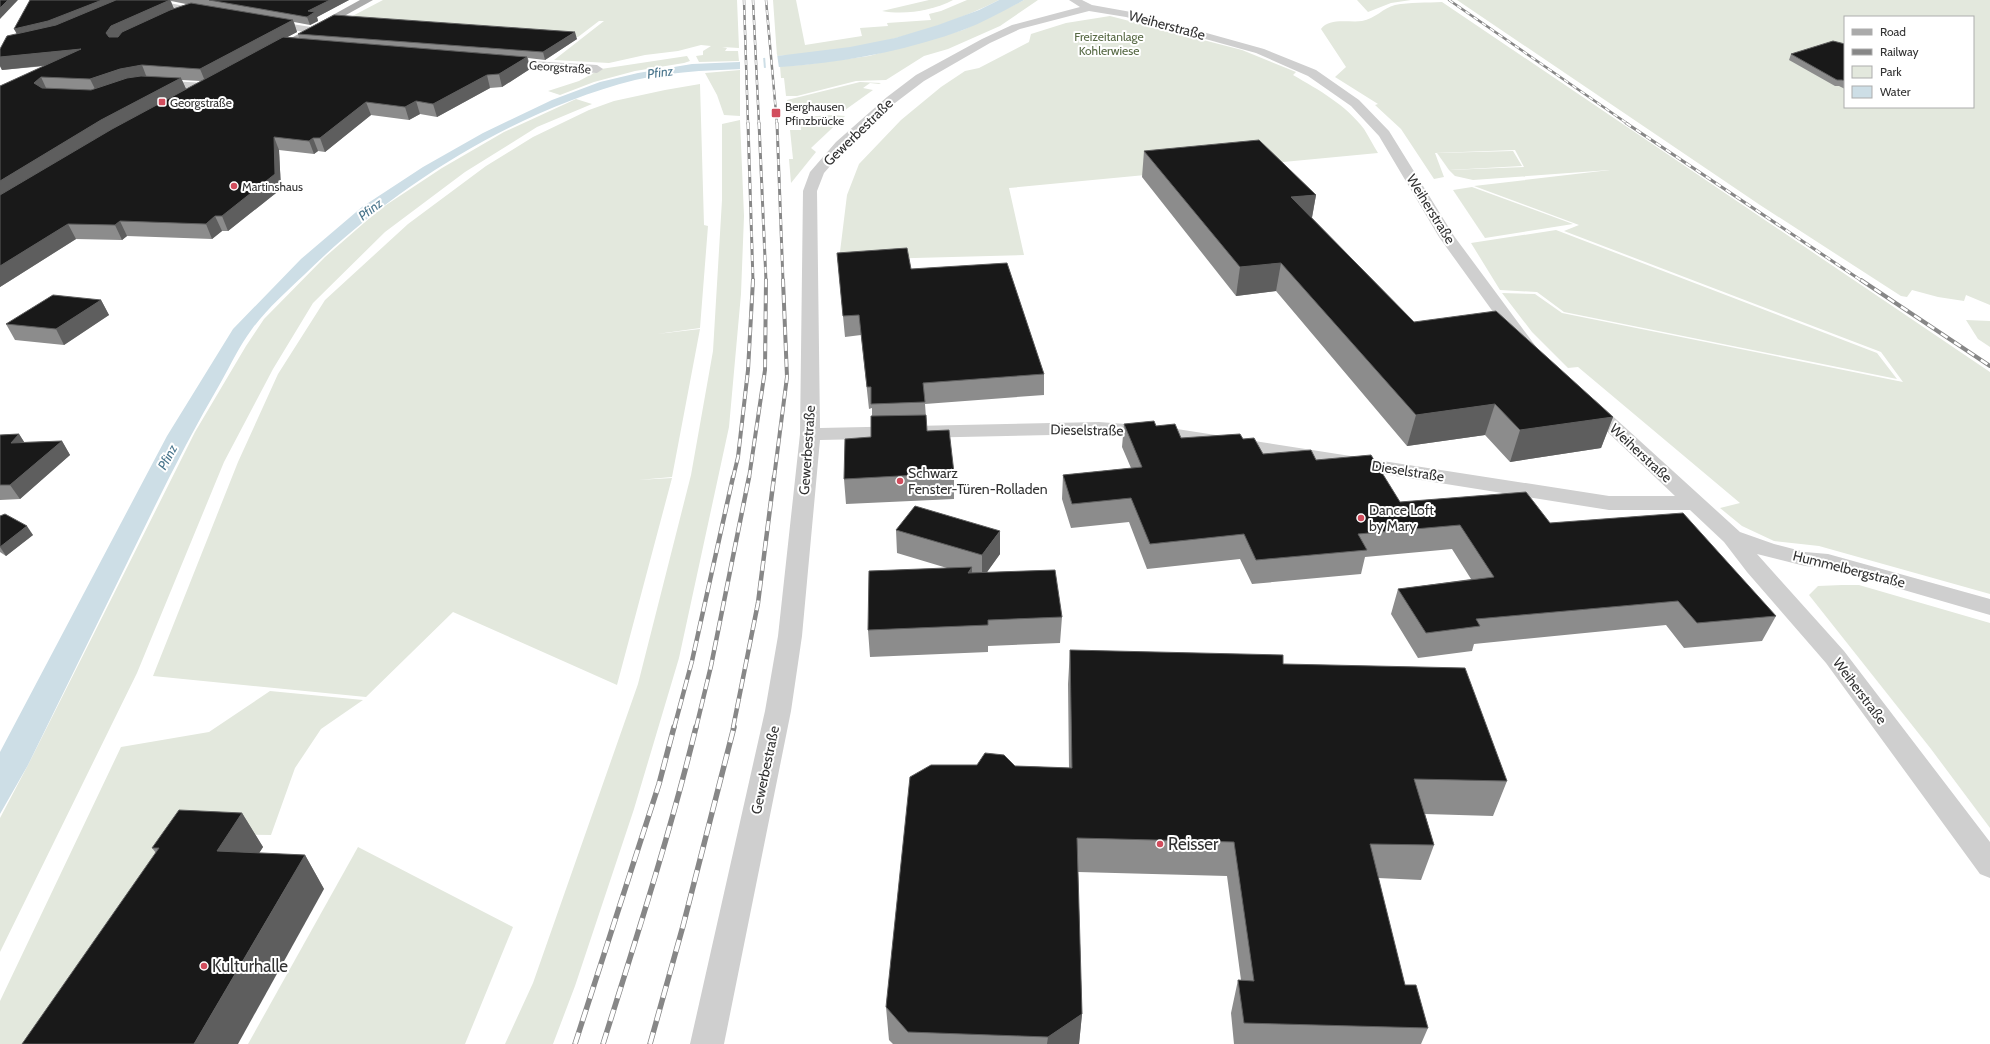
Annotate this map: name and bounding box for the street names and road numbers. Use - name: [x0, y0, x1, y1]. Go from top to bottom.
- street label: Weiherstraße: [1127, 6, 1207, 44]
- street label: Georgstraße: [529, 57, 591, 77]
- street label: Gewerbestraße: [819, 94, 897, 170]
- street label: Weiherstraße: [1403, 171, 1459, 247]
- street label: Gewerbestraße: [795, 405, 819, 495]
- street label: Dieselstraße: [1050, 420, 1124, 440]
- street label: Weiherstraße: [1606, 420, 1676, 486]
- street label: Dieselstraße: [1370, 456, 1446, 486]
- street label: Hummelbergstraße: [1791, 546, 1907, 592]
- street label: Weiherstraße: [1829, 654, 1891, 728]
- street label: Gewerbestraße: [747, 724, 783, 816]

